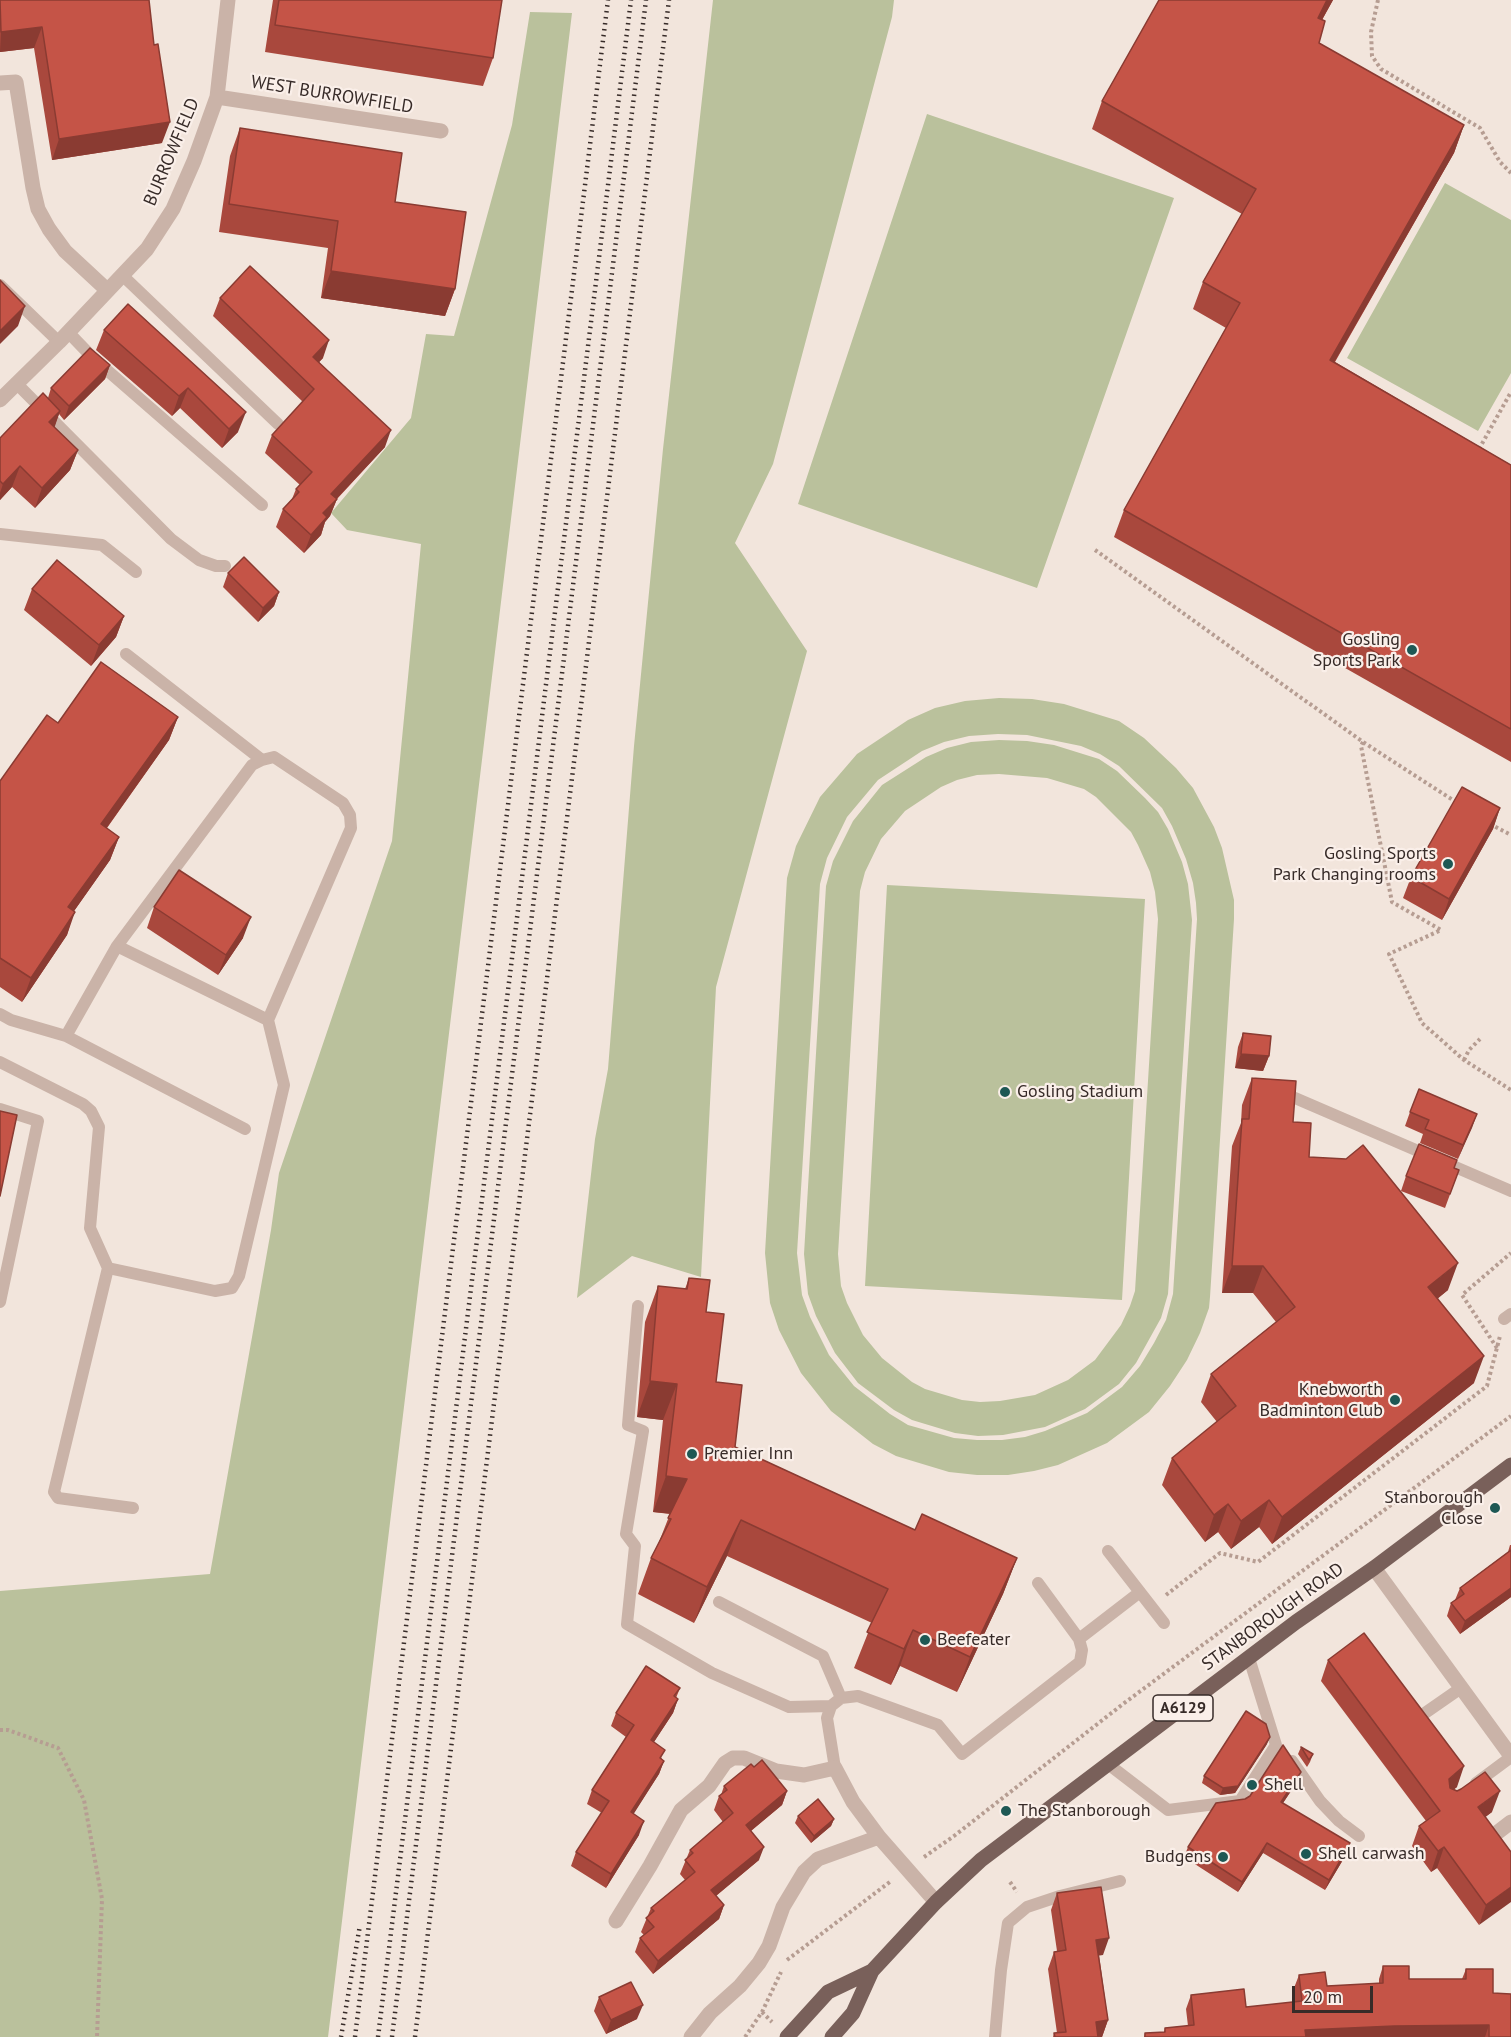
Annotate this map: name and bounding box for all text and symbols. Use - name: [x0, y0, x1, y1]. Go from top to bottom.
- street label: WEST BURROWFIELD: [249, 72, 415, 118]
- street label: BURROWFIELD: [140, 95, 204, 209]
- place label: Gosling Sports Park: [1313, 629, 1400, 672]
- marker: Gosling Sports Park: [1405, 643, 1419, 657]
- place label: Gosling Sports Park Changing rooms: [1273, 843, 1436, 886]
- marker: Gosling Sports Park Changing rooms: [1441, 857, 1455, 871]
- place label: Gosling Stadium: [1017, 1081, 1143, 1103]
- marker: Gosling Stadium: [998, 1085, 1012, 1099]
- place label: Knebworth Badminton Club: [1259, 1379, 1383, 1422]
- marker: Knebworth Badminton Club: [1388, 1393, 1402, 1407]
- place label: Premier Inn: [704, 1443, 793, 1465]
- marker: Premier Inn: [685, 1447, 699, 1461]
- place label: Stanborough Close: [1384, 1487, 1483, 1530]
- marker: Stanborough Close: [1488, 1501, 1502, 1515]
- street label: STANBOROUGH ROAD: [1198, 1558, 1348, 1676]
- place label: Beefeater: [937, 1629, 1010, 1651]
- marker: Beefeater: [918, 1633, 932, 1647]
- road number: A6129: [1153, 1695, 1213, 1721]
- place label: Shell: [1264, 1774, 1303, 1796]
- marker: Shell: [1245, 1778, 1259, 1792]
- place label: The Stanborough: [1018, 1800, 1151, 1822]
- marker: The Stanborough: [999, 1804, 1013, 1818]
- place label: Shell carwash: [1318, 1843, 1425, 1865]
- place label: Budgens: [1145, 1846, 1211, 1868]
- marker: Shell carwash: [1299, 1847, 1313, 1861]
- marker: Budgens: [1216, 1850, 1230, 1864]
- scale bar: [1295, 1974, 1376, 2012]
- text: 20 m: [1303, 1985, 1342, 2008]

